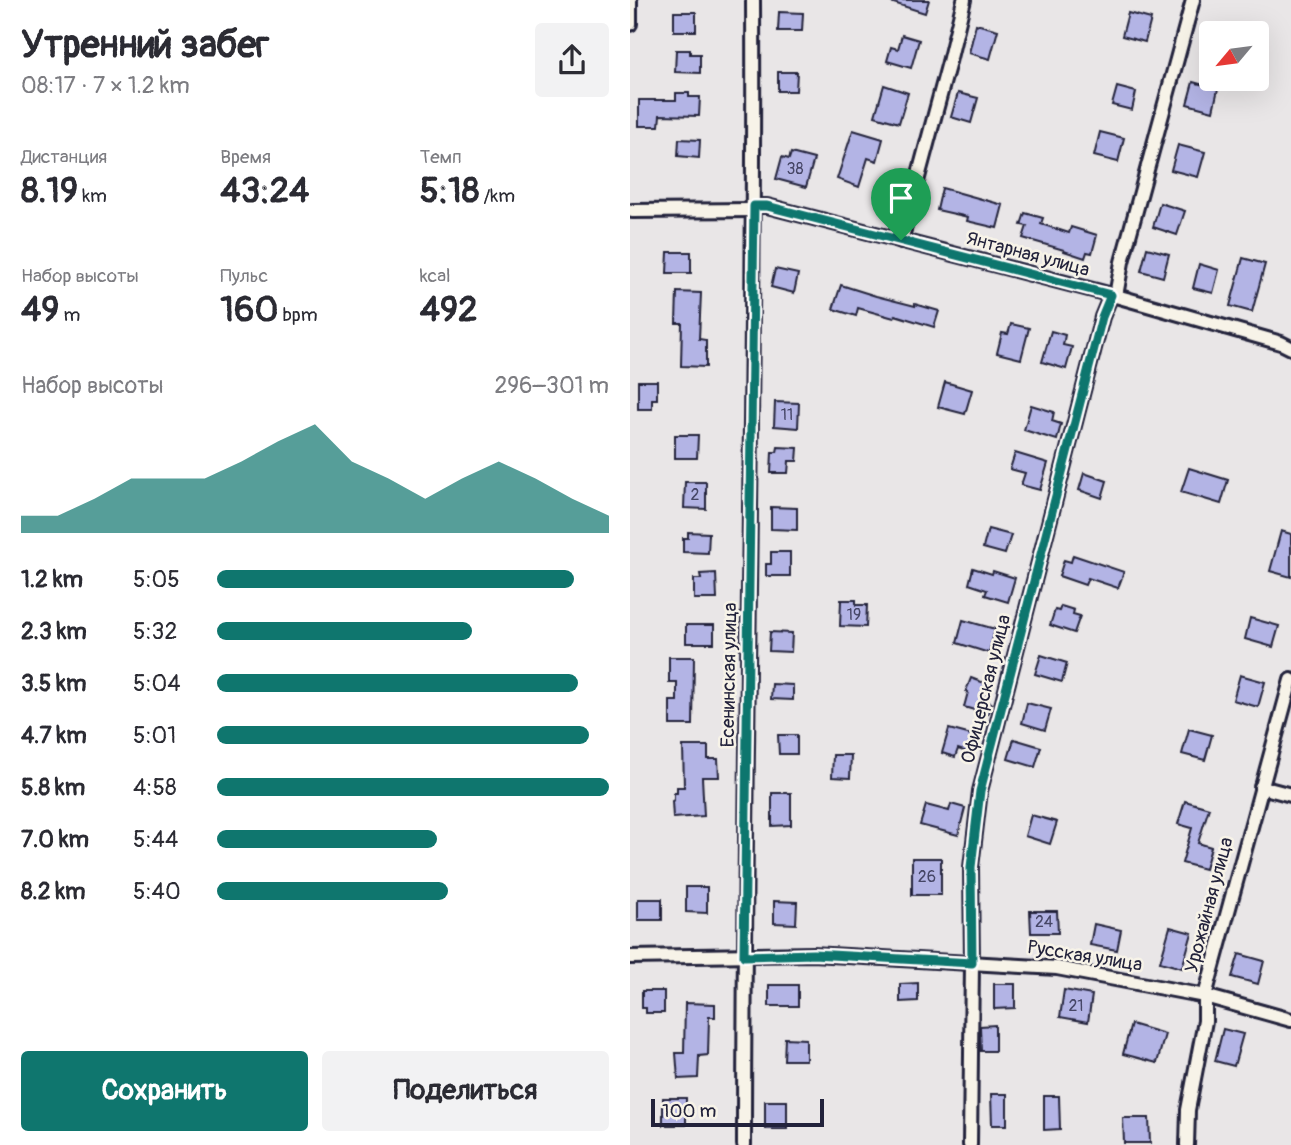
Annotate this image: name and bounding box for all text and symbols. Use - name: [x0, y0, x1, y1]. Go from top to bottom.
- text: Утренний забег: [21, 21, 269, 69]
- north arrow: [1199, 21, 1269, 91]
- map controls: [1199, 21, 1269, 91]
- button: share: [535, 23, 609, 97]
- text: 08:17 · 7 × 1.2 km: [21, 71, 190, 100]
- text: Дистанция: [21, 145, 107, 169]
- text: Время: [220, 145, 271, 169]
- text: Темп: [420, 145, 462, 169]
- house number: 38: [787, 159, 804, 179]
- pin: [871, 168, 931, 240]
- text: 8.19: [21, 169, 78, 213]
- text: 43:24: [220, 169, 309, 213]
- text: 5:18: [420, 169, 479, 213]
- icon: arrive: [882, 179, 920, 217]
- text: km: [78, 184, 107, 208]
- text: /km: [479, 184, 515, 208]
- street label: Янтарная улица: [964, 226, 1092, 282]
- text: Набор высоты: [21, 264, 139, 288]
- text: Пульс: [220, 264, 268, 288]
- text: kcal: [420, 264, 451, 288]
- text: 49: [21, 288, 59, 332]
- text: 160: [220, 288, 278, 332]
- text: 492: [420, 288, 478, 332]
- text: m: [59, 303, 80, 327]
- text: bpm: [278, 303, 318, 327]
- text: Набор высоты: [21, 371, 163, 400]
- text: 296–301 m: [494, 371, 609, 400]
- house number: 11: [781, 405, 793, 425]
- house number: 2: [691, 485, 700, 505]
- text: 1.2 km: [21, 565, 83, 594]
- text: 5:05: [133, 565, 180, 594]
- street label: Есенинская улица: [716, 602, 742, 748]
- house number: 19: [847, 605, 861, 625]
- street label: Офицерская улица: [956, 612, 1016, 766]
- text: 2.3 km: [21, 617, 87, 646]
- text: 5:32: [133, 617, 177, 646]
- text: 3.5 km: [21, 669, 86, 698]
- text: 5:04: [133, 669, 181, 698]
- text: 4.7 km: [21, 721, 87, 750]
- text: 5:01: [133, 721, 176, 750]
- text: 5.8 km: [21, 773, 85, 802]
- text: 4:58: [133, 773, 177, 802]
- text: 7.0 km: [21, 825, 89, 854]
- text: 5:44: [133, 825, 178, 854]
- street label: Урожайная улица: [1179, 834, 1239, 975]
- house number: 26: [918, 867, 936, 887]
- text: 8.2 km: [21, 877, 86, 906]
- text: 5:40: [133, 877, 181, 906]
- house number: 24: [1035, 912, 1053, 932]
- street label: Русская улица: [1026, 935, 1144, 977]
- house number: 21: [1068, 996, 1084, 1016]
- button: Сохранить: [21, 1051, 308, 1131]
- button: Поделиться: [322, 1051, 609, 1131]
- scale bar: [651, 1096, 824, 1128]
- text: 100 m: [662, 1099, 716, 1123]

